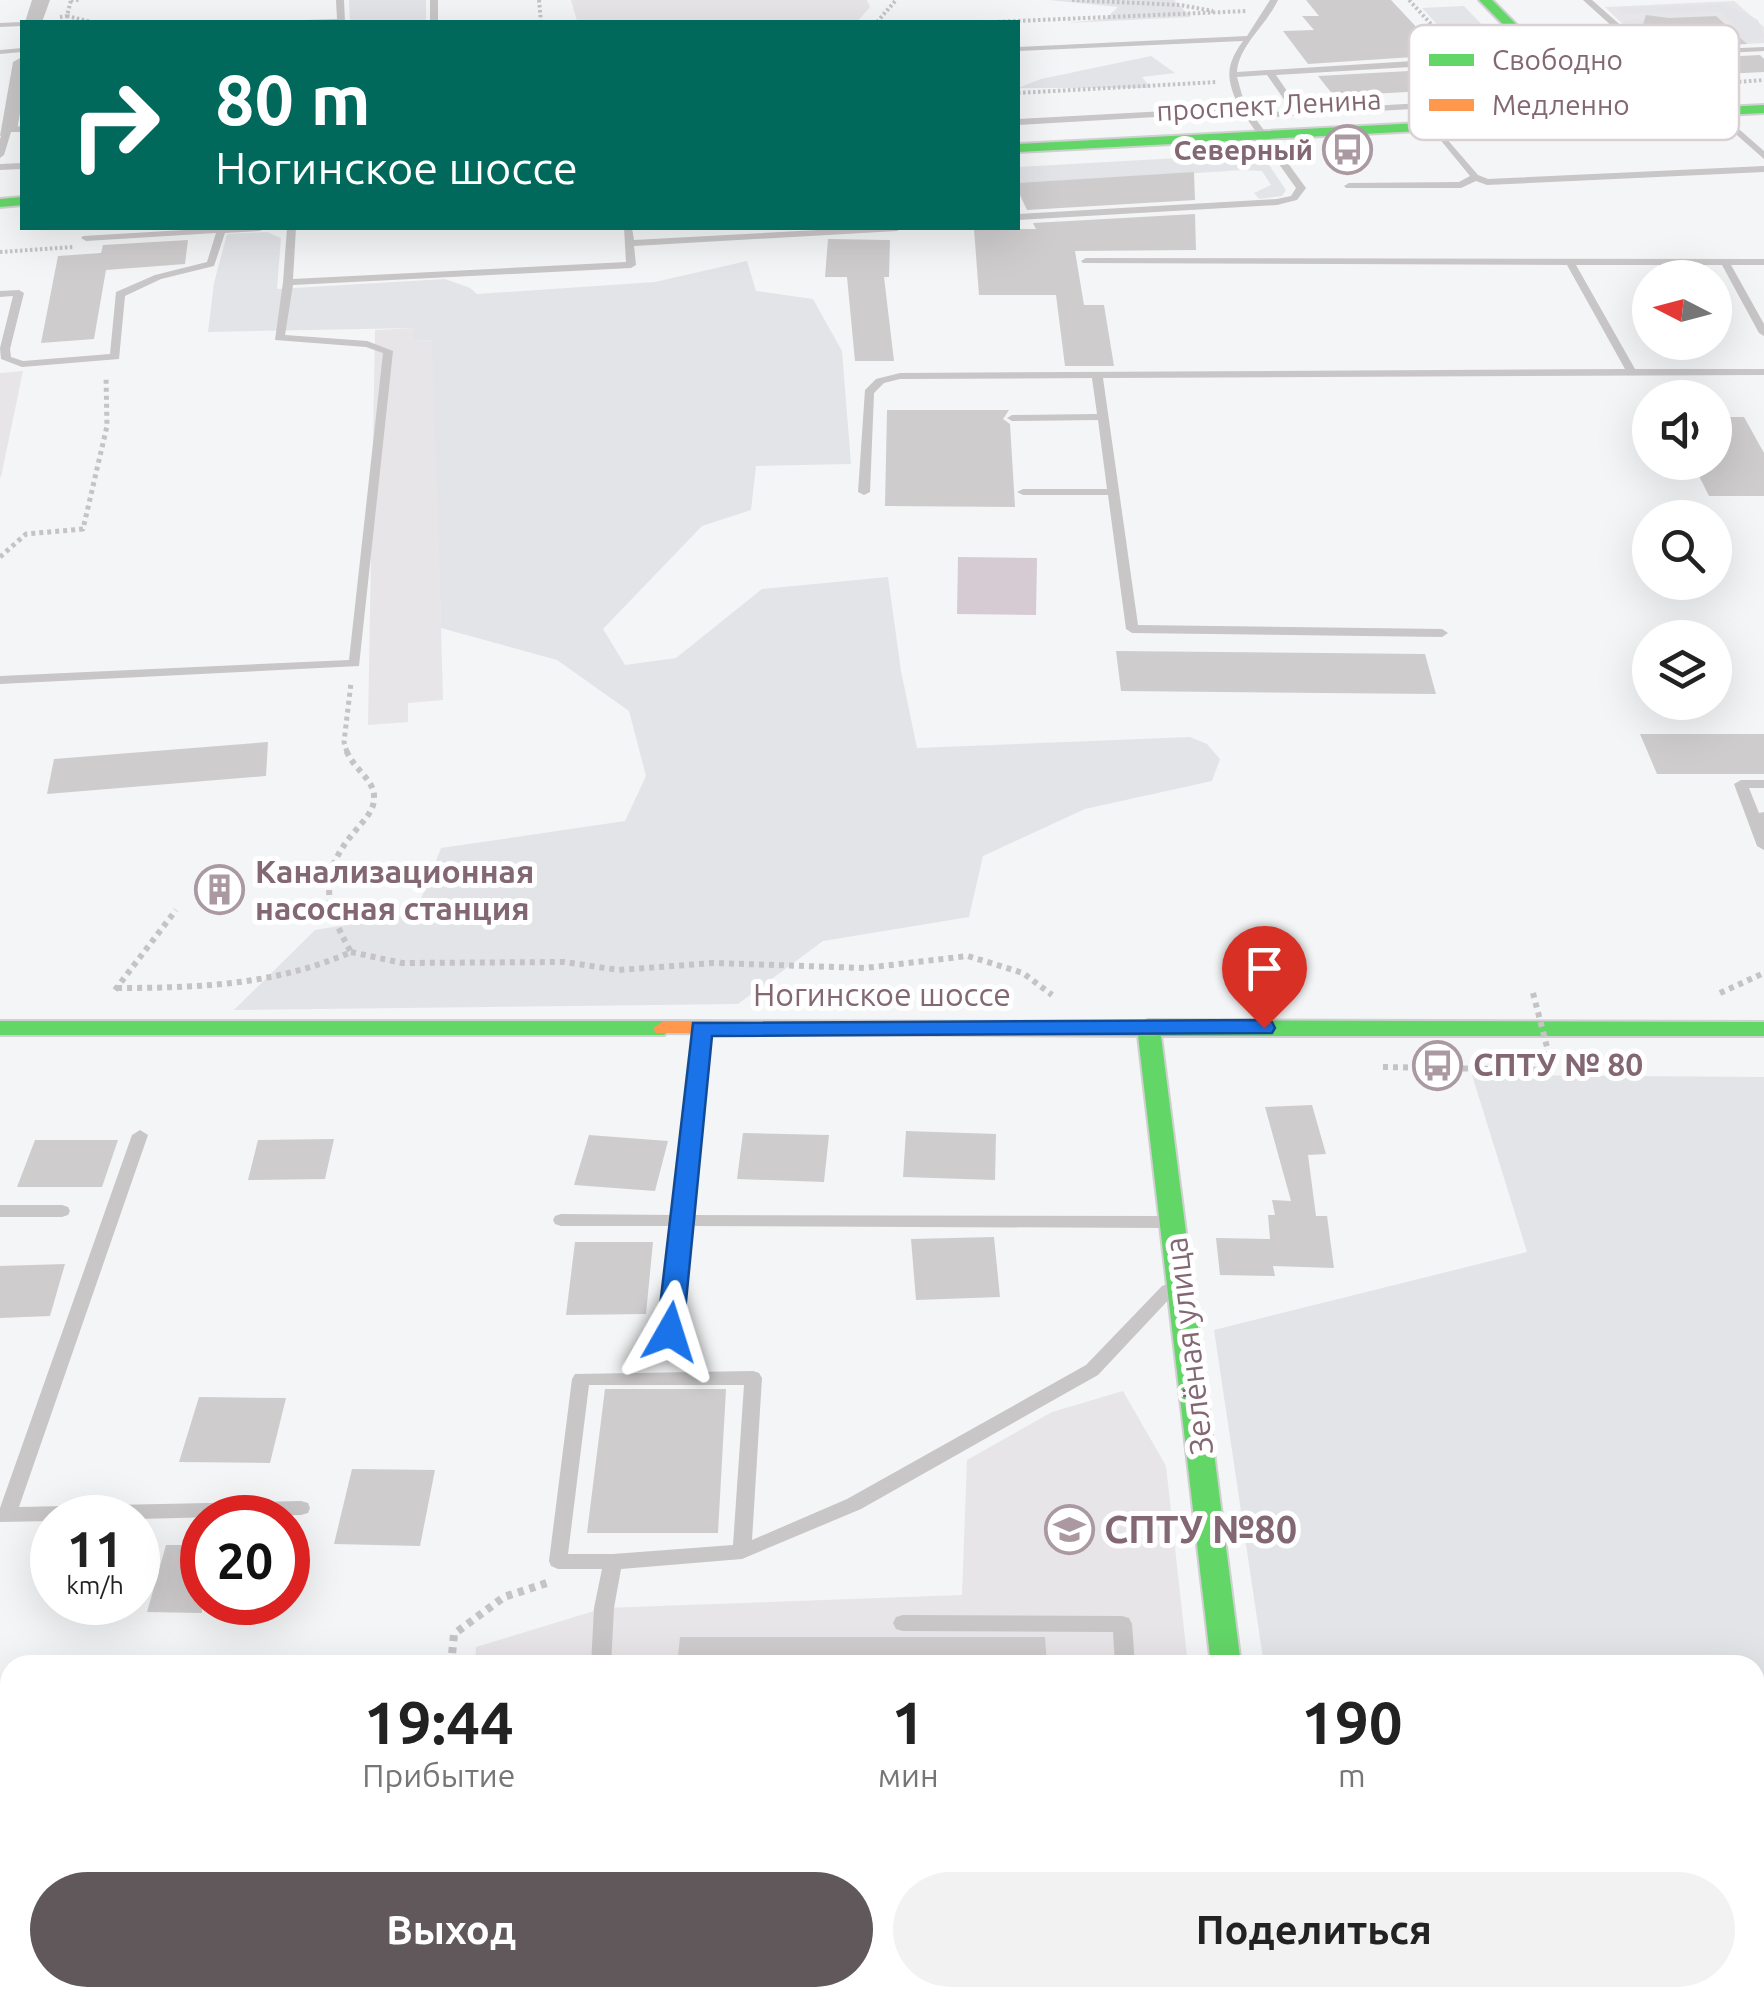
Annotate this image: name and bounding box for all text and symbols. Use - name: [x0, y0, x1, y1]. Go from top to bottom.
- legend: [1409, 25, 1739, 140]
- text: Свободно: [1492, 44, 1623, 75]
- icon: right: [50, 60, 180, 190]
- text: 80 m: [215, 60, 371, 138]
- street label: проспект Ленина: [1156, 83, 1382, 126]
- text: Медленно: [1492, 89, 1630, 120]
- bus stop icon: Северный: [1322, 124, 1374, 176]
- place label: Северный: [1173, 134, 1313, 165]
- text: Ногинское шоссе: [215, 142, 578, 193]
- north arrow: [1632, 260, 1732, 360]
- map controls: [1632, 260, 1732, 720]
- button: sound: [1632, 380, 1732, 480]
- button: search: [1632, 500, 1732, 600]
- button: layers: [1632, 620, 1732, 720]
- place label: Канализационная насосная станция: [255, 853, 534, 926]
- building icon: Канализационная насосная станция: [194, 864, 246, 916]
- pin: [1222, 926, 1307, 1029]
- icon: arrive: [1237, 941, 1292, 996]
- street label: Ногинское шоссе: [753, 976, 1011, 1012]
- bus stop icon: СПТУ № 80: [1412, 1039, 1464, 1091]
- place label: СПТУ № 80: [1473, 1046, 1643, 1082]
- street label: Зелёная улица: [1157, 1235, 1219, 1457]
- position arrow: [618, 1280, 722, 1384]
- speed limit sign: 20: [180, 1495, 310, 1625]
- school or university icon: СПТУ №80: [1043, 1504, 1095, 1556]
- place label: СПТУ №80: [1104, 1508, 1297, 1550]
- text: 11: [67, 1520, 123, 1576]
- text: km/h: [66, 1571, 124, 1599]
- text: 19:44: [364, 1688, 514, 1755]
- text: 1: [891, 1688, 925, 1755]
- text: 190: [1301, 1688, 1403, 1755]
- text: Прибытие: [362, 1757, 515, 1793]
- text: мин: [878, 1757, 939, 1793]
- text: m: [1338, 1757, 1366, 1793]
- button: Выход: [30, 1872, 873, 1987]
- button: Поделиться: [893, 1872, 1735, 1987]

